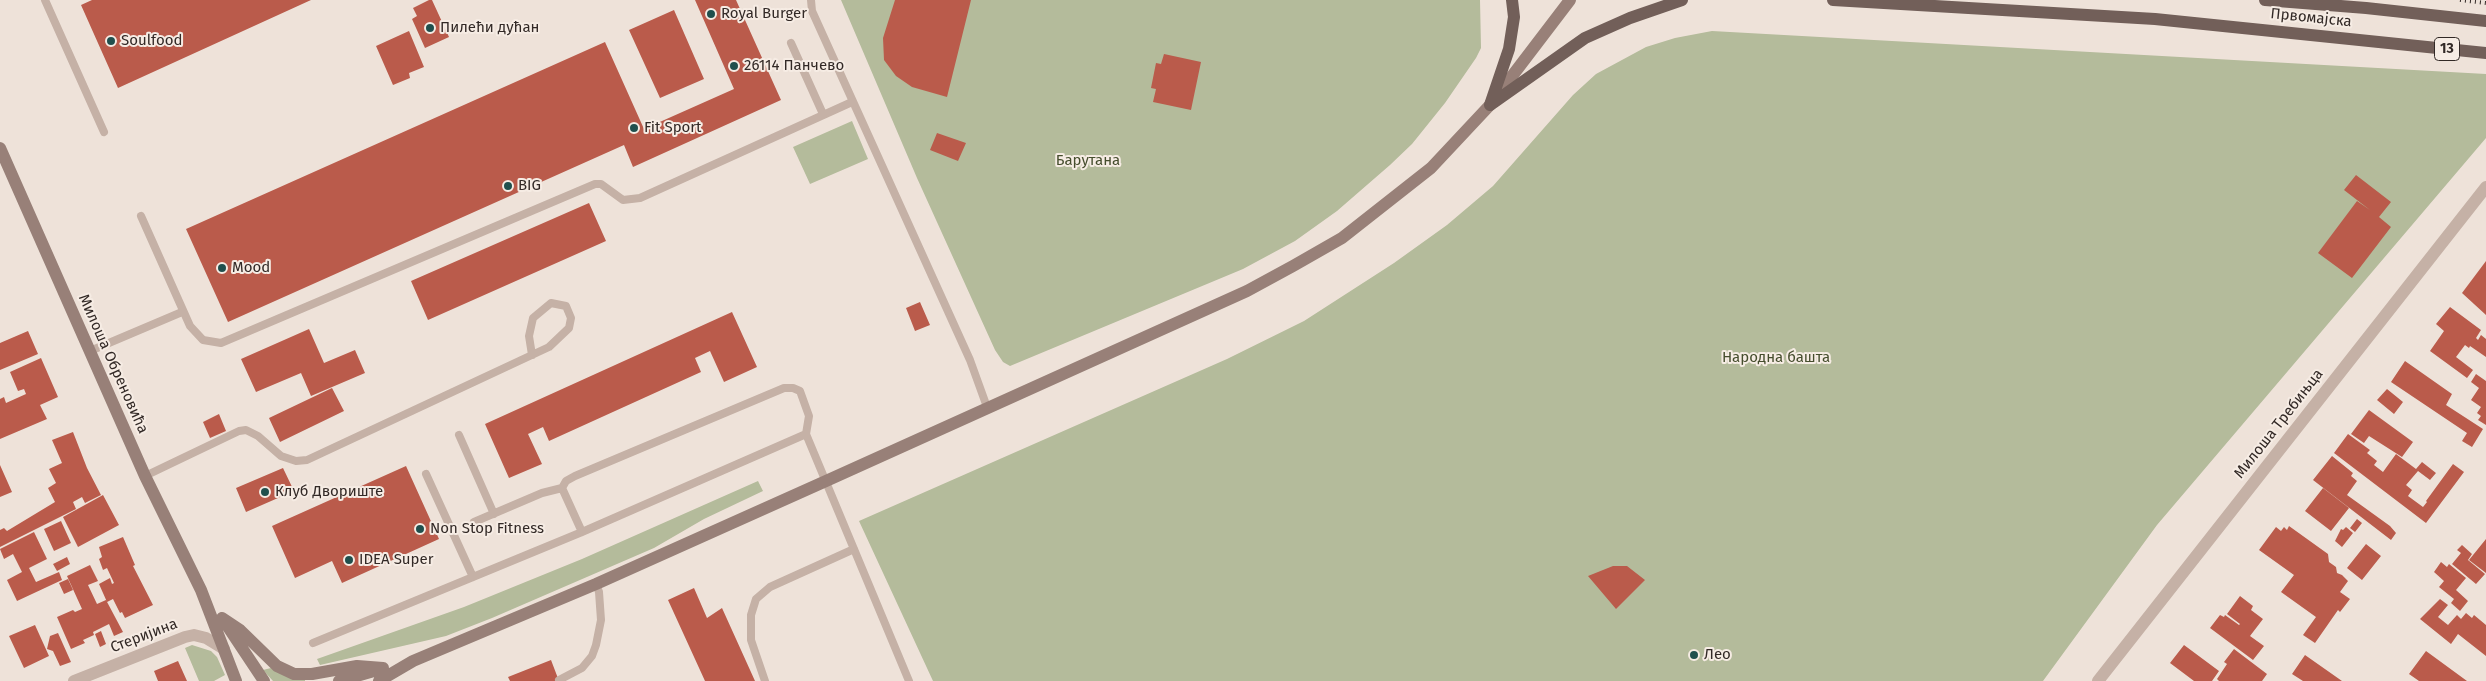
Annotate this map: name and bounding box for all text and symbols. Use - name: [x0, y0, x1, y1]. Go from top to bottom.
- place label: Royal Burger: [721, 5, 807, 23]
- street label: Првомајска: [2270, 5, 2352, 31]
- marker: Royal Burger: [705, 8, 717, 20]
- place label: Пилећи дућан: [440, 19, 539, 37]
- marker: Пилећи дућан: [424, 22, 436, 34]
- place label: Soulfood: [121, 32, 182, 50]
- marker: Soulfood: [105, 35, 117, 47]
- road number: 13: [2434, 38, 2460, 61]
- place label: 26114 Панчево: [744, 57, 844, 75]
- marker: 26114 Панчево: [728, 60, 740, 72]
- place label: Fit Sport: [644, 119, 702, 137]
- marker: Fit Sport: [628, 122, 640, 134]
- park label: Барутана: [1056, 152, 1120, 170]
- place label: BIG: [518, 177, 541, 195]
- marker: BIG: [502, 180, 514, 192]
- place label: Mood: [232, 259, 270, 277]
- marker: Mood: [216, 262, 228, 274]
- street label: Милоша Обреновића: [74, 292, 152, 436]
- park label: Народна башта: [1722, 349, 1830, 367]
- street label: Милоша Требињца: [2231, 366, 2327, 482]
- place label: Клуб Двориште: [275, 483, 383, 501]
- marker: Клуб Двориште: [259, 486, 271, 498]
- place label: Non Stop Fitness: [430, 520, 544, 538]
- marker: Non Stop Fitness: [414, 523, 426, 535]
- place label: IDEA Super: [359, 551, 433, 569]
- marker: IDEA Super: [343, 554, 355, 566]
- street label: Стеријина: [108, 615, 180, 657]
- place label: Лео: [1704, 646, 1731, 664]
- marker: Лео: [1688, 649, 1700, 661]

